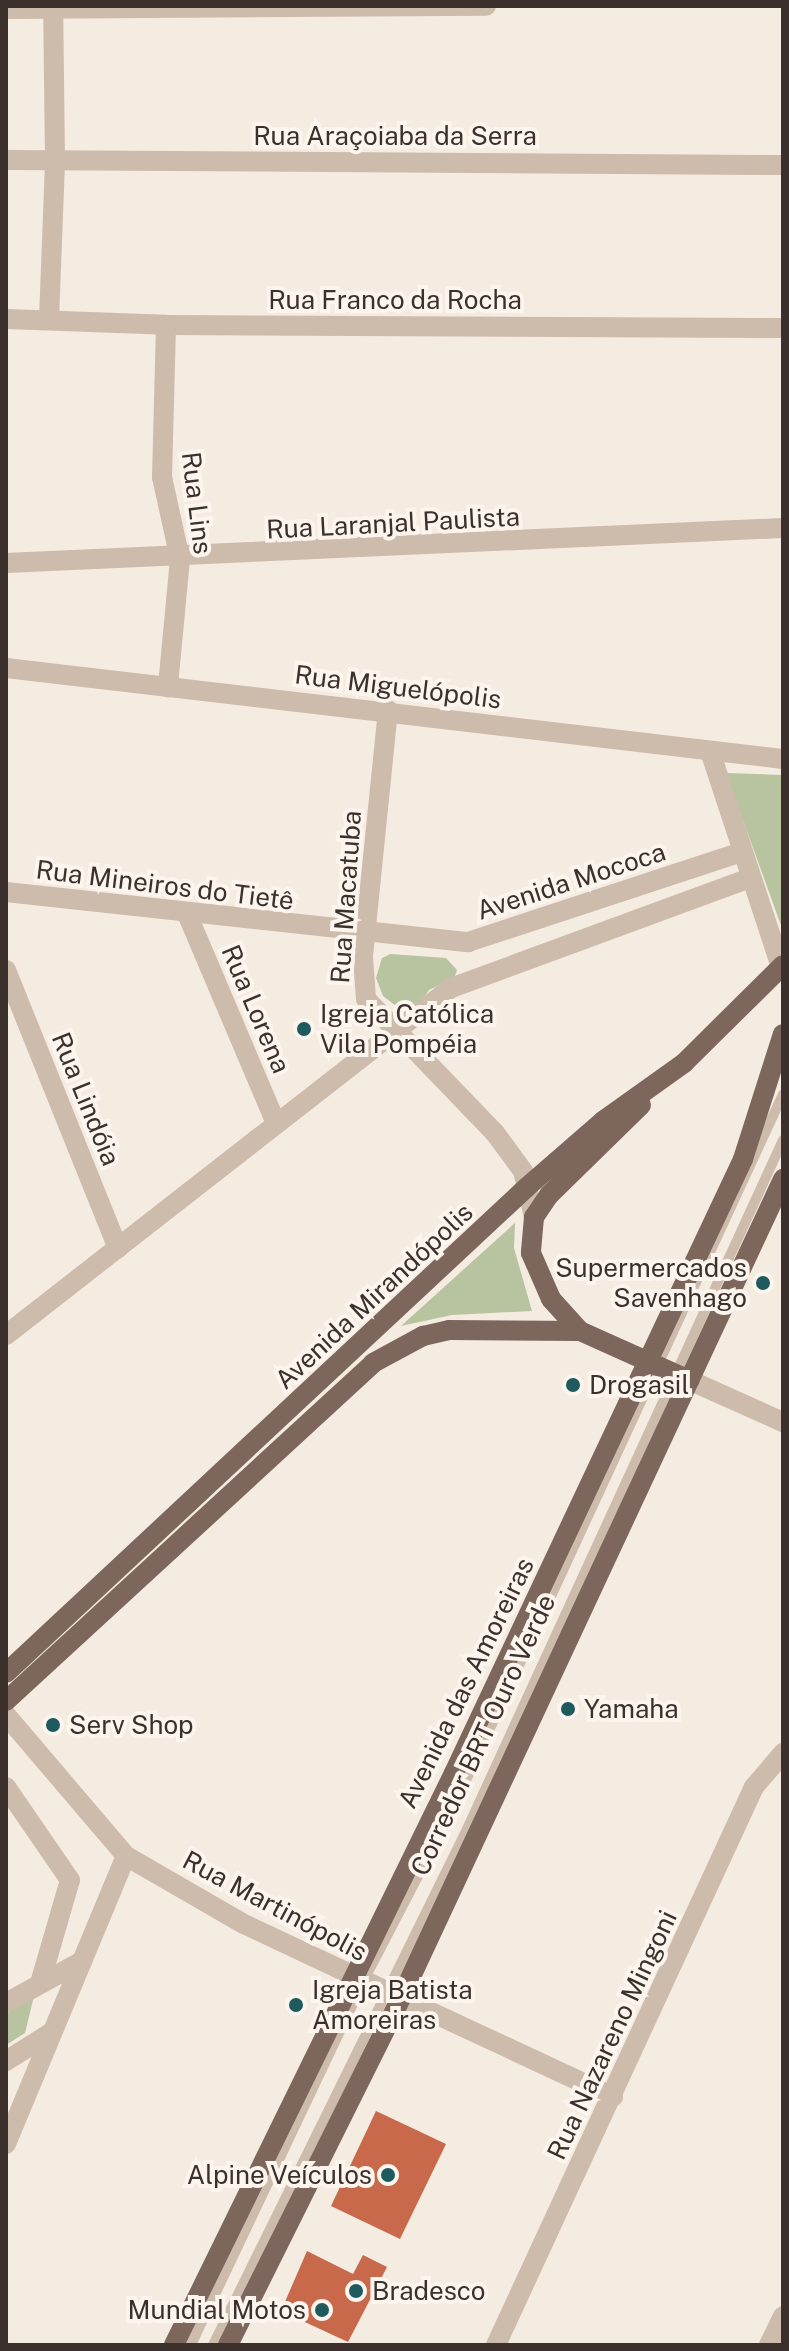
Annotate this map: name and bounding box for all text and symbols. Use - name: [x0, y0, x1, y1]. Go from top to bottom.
- street label: Rua Araçoiaba da Serra: [253, 120, 537, 152]
- street label: Rua Franco da Rocha: [268, 284, 522, 316]
- street label: Rua Lins: [175, 450, 219, 556]
- street label: Rua Laranjal Paulista: [265, 501, 521, 545]
- street label: Rua Miguelópolis: [293, 659, 503, 715]
- street label: Rua Macatuba: [324, 810, 368, 984]
- street label: Avenida Mococa: [473, 836, 669, 926]
- street label: Rua Mineiros do Tietê: [34, 854, 296, 916]
- street label: Rua Lorena: [215, 940, 297, 1078]
- place label: Igreja Católica Vila Pompéia: [320, 998, 494, 1060]
- marker: Igreja Católica Vila Pompéia: [295, 1020, 313, 1038]
- street label: Rua Lindóia: [45, 1028, 127, 1170]
- street label: Avenida Mirandópolis: [269, 1196, 479, 1396]
- place label: Supermercados Savenhago: [555, 1252, 747, 1314]
- marker: Supermercados Savenhago: [754, 1274, 772, 1292]
- place label: Drogasil: [589, 1369, 689, 1401]
- marker: Drogasil: [564, 1376, 582, 1394]
- street label: Avenida das Amoreiras: [392, 1552, 540, 1814]
- street label: Corredor BRT Ouro Verde: [404, 1589, 562, 1881]
- place label: Yamaha: [584, 1693, 679, 1725]
- marker: Yamaha: [559, 1700, 577, 1718]
- place label: Serv Shop: [69, 1709, 194, 1741]
- marker: Serv Shop: [44, 1716, 62, 1734]
- street label: Rua Martinópolis: [178, 1844, 372, 1968]
- street label: Rua Nazareno Mingoni: [541, 1905, 683, 2165]
- place label: Igreja Batista Amoreiras: [312, 1974, 473, 2036]
- marker: Igreja Batista Amoreiras: [287, 1996, 305, 2014]
- place label: Alpine Veículos: [186, 2159, 372, 2191]
- marker: Alpine Veículos: [379, 2166, 397, 2184]
- place label: Bradesco: [372, 2275, 486, 2307]
- marker: Bradesco: [347, 2282, 365, 2300]
- place label: Mundial Motos: [128, 2294, 306, 2326]
- marker: Mundial Motos: [313, 2301, 331, 2319]

